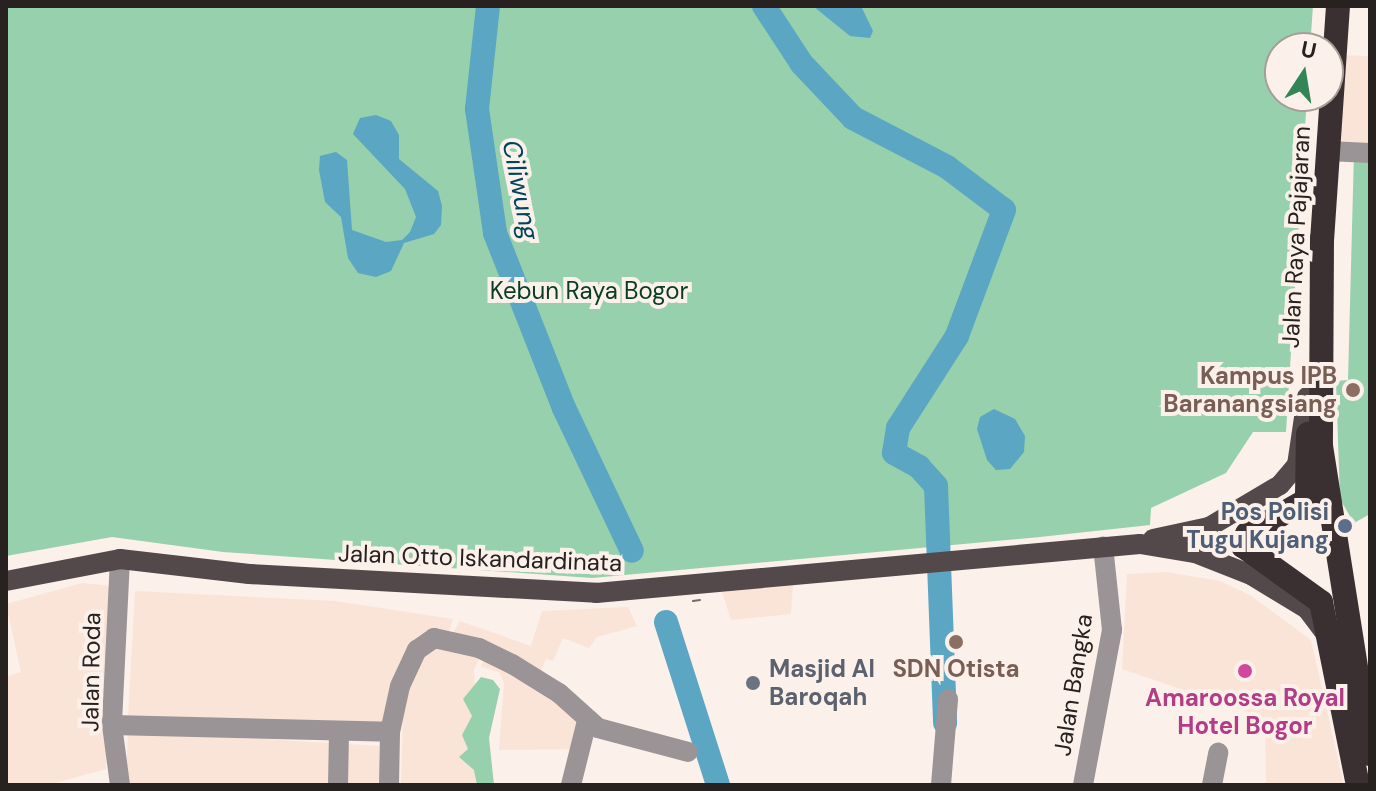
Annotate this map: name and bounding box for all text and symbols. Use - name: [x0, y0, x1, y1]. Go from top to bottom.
- north arrow: [1264, 32, 1344, 112]
- text: U: [1298, 34, 1319, 66]
- street label: Jalan Raya Pajajaran: [1276, 125, 1316, 349]
- water label: Ciliwung: [495, 137, 545, 243]
- park label: Kebun Raya Bogor: [490, 277, 688, 305]
- place label: Kampus IPB Baranangsiang: [1163, 362, 1337, 418]
- marker: Kampus IPB Baranangsiang: [1344, 381, 1362, 399]
- place label: Pos Polisi Tugu Kujang: [1186, 498, 1329, 554]
- marker: Pos Polisi Tugu Kujang: [1336, 517, 1354, 535]
- street label: Jalan Otto Iskandardinata: [338, 539, 622, 577]
- street label: Jalan Roda: [76, 612, 106, 732]
- street label: Jalan Bangka: [1048, 612, 1098, 758]
- marker: SDN Otista: [947, 633, 965, 651]
- place label: Masjid Al Baroqah: [769, 655, 875, 711]
- place label: SDN Otista: [892, 655, 1020, 683]
- marker: Amaroossa Royal Hotel Bogor: [1236, 662, 1254, 680]
- marker: Masjid Al Baroqah: [744, 674, 762, 692]
- place label: Amaroossa Royal Hotel Bogor: [1145, 684, 1345, 740]

